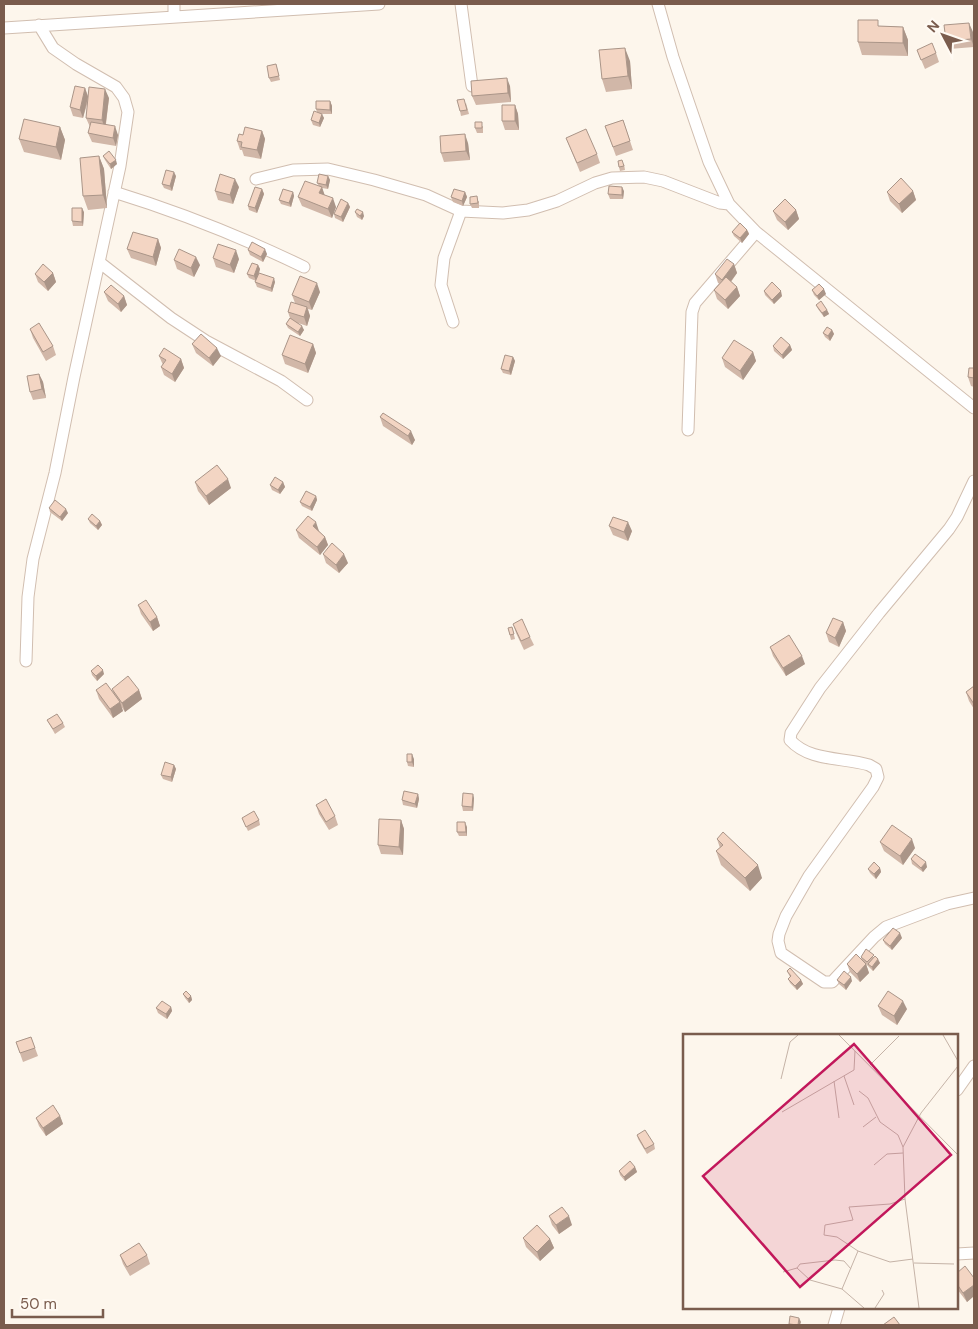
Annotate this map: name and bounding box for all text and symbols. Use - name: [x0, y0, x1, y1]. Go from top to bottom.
- north arrow: [918, 10, 968, 60]
- text: N: [923, 17, 943, 36]
- inset map: [683, 1034, 958, 1309]
- scale bar: [12, 1286, 104, 1318]
- text: 50 m: [20, 1294, 57, 1314]

